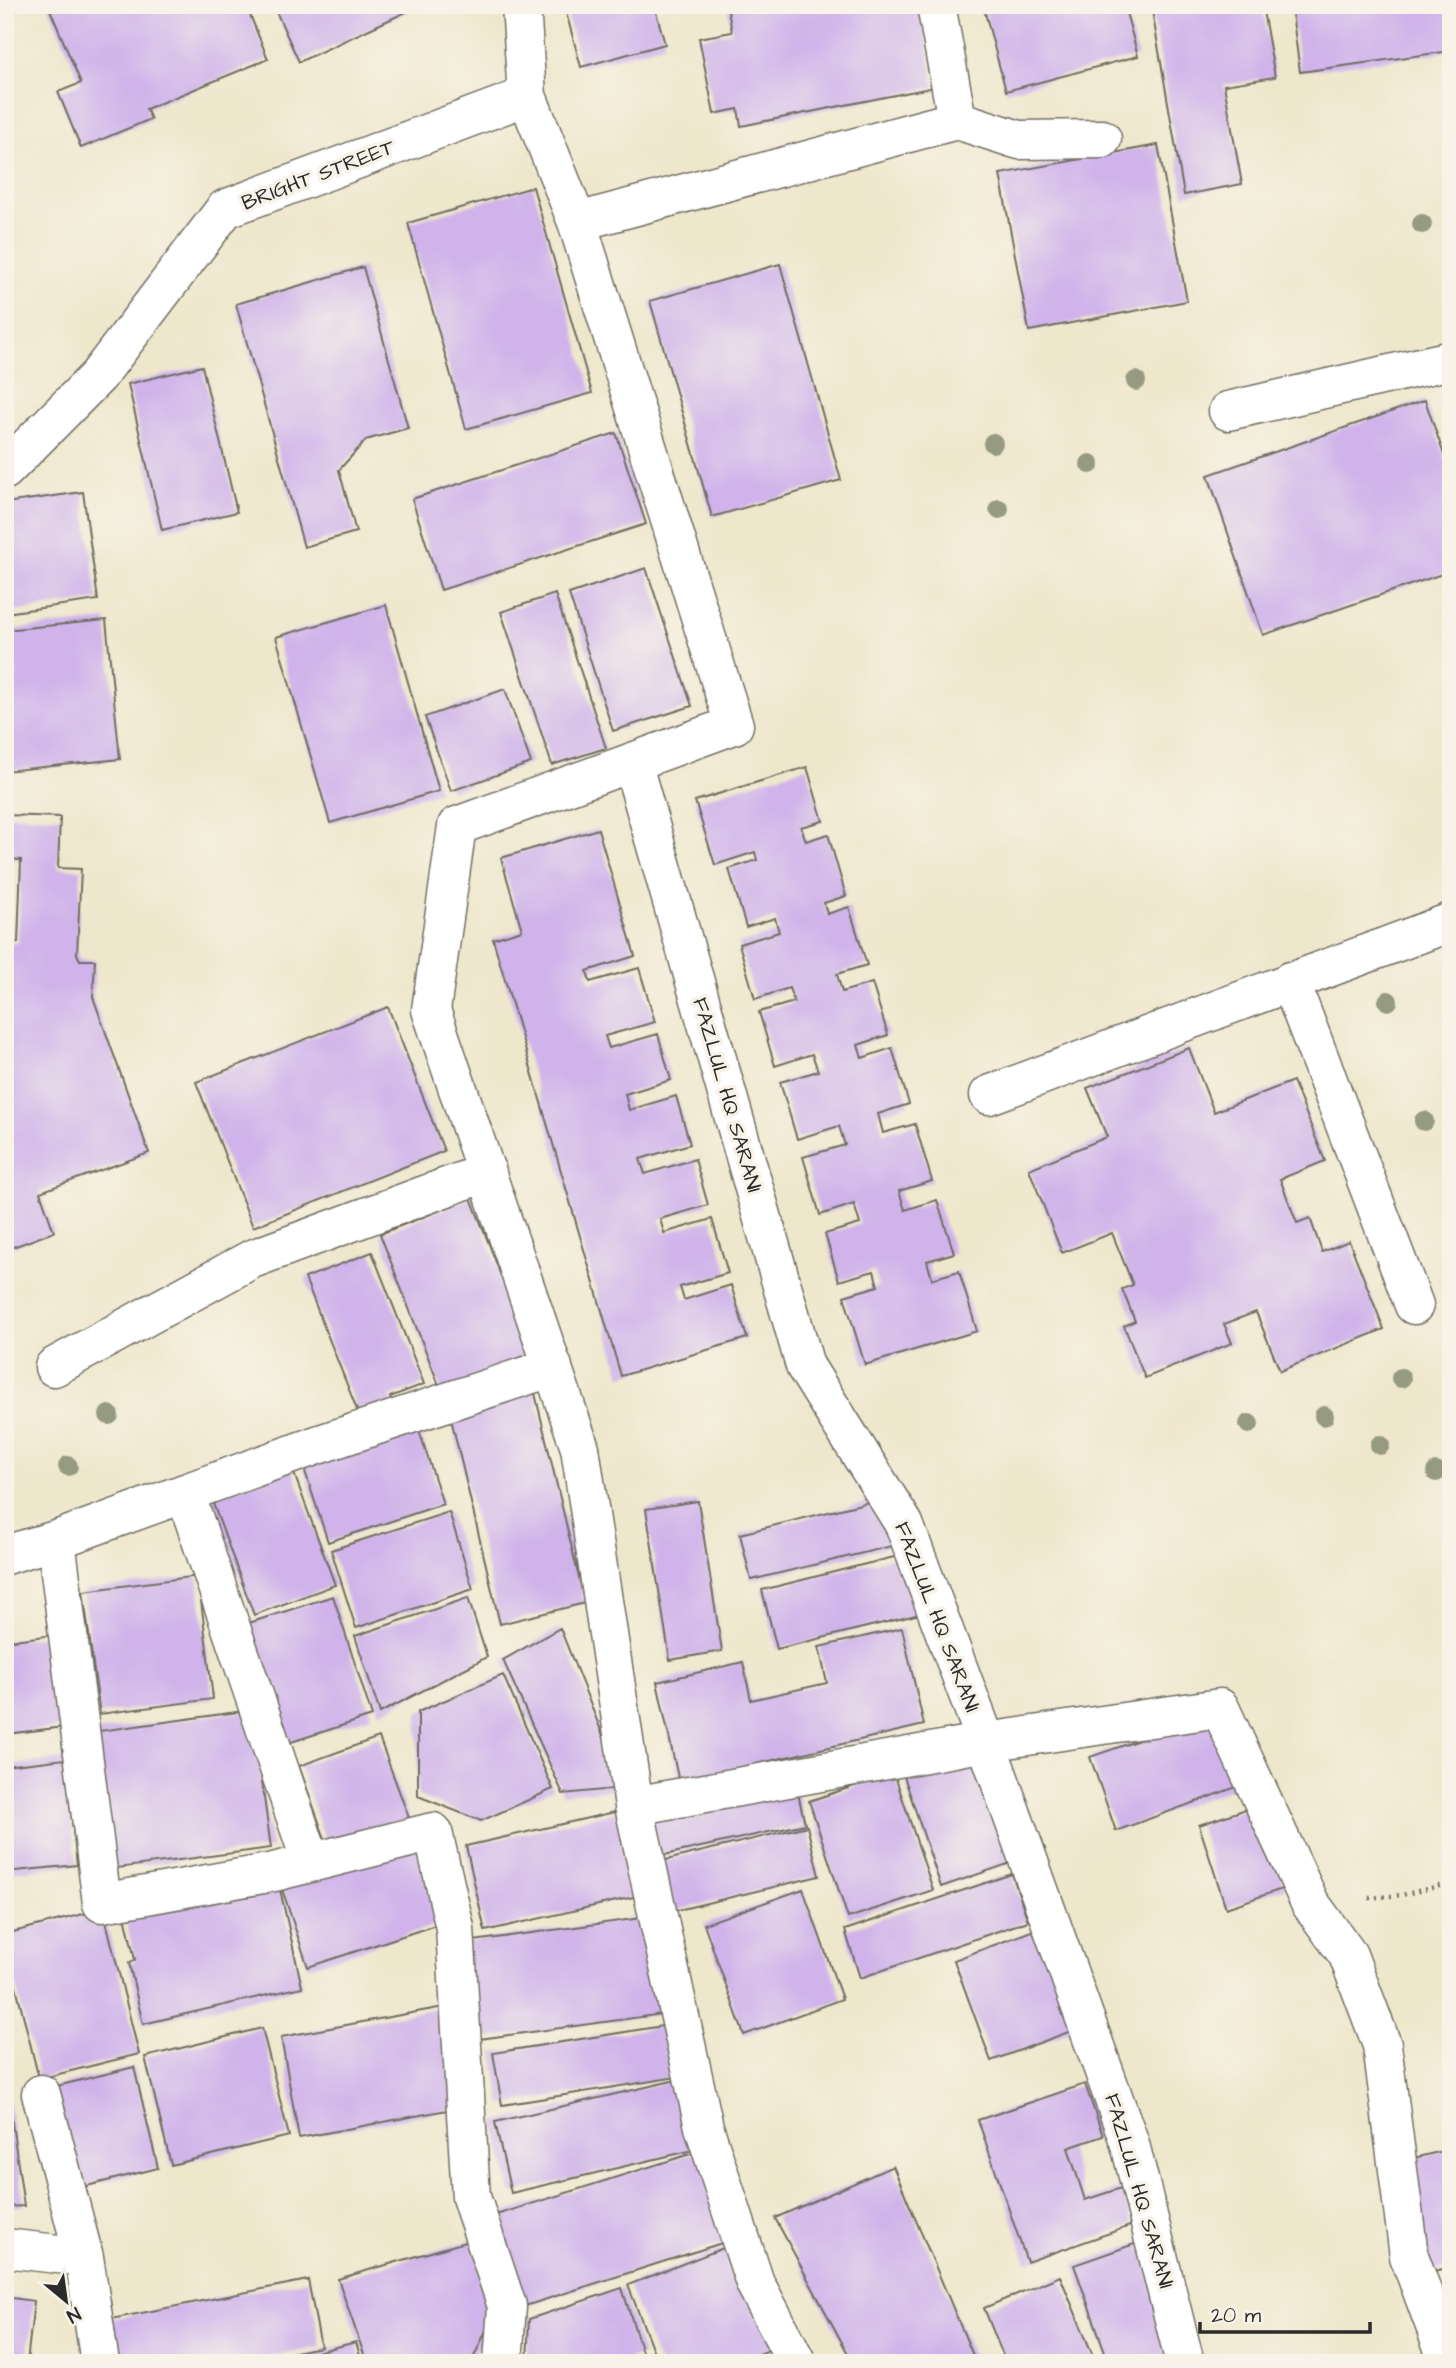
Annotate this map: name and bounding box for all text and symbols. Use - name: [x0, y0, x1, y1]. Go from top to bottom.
- street label: BRIGHT STREET: [237, 132, 399, 217]
- street label: FAZLUL HQ SARANI: [685, 994, 769, 1196]
- street label: FAZLUL HQ SARANI: [887, 1518, 987, 1716]
- street label: FAZLUL HQ SARANI: [1097, 2090, 1181, 2292]
- north arrow: [32, 2266, 102, 2336]
- scale bar: [1200, 2291, 1370, 2335]
- text: N: [62, 2300, 85, 2329]
- text: 20 m: [1211, 2301, 1262, 2330]

